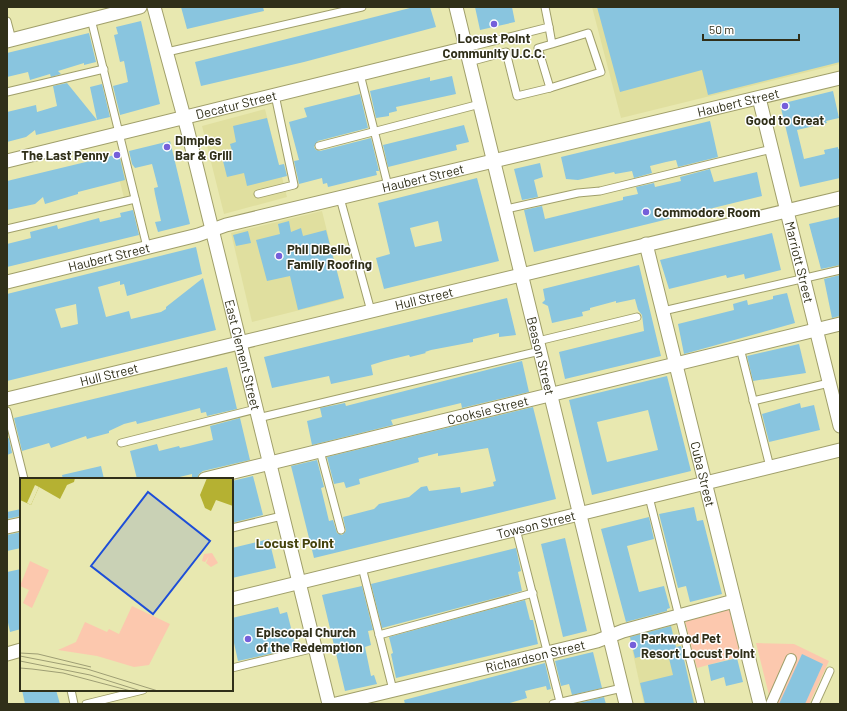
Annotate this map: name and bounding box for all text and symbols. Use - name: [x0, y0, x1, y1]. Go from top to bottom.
- scale bar: [703, 16, 799, 42]
- marker: Locust Point Community U.C.C.: [489, 19, 499, 29]
- text: 50 m: [709, 22, 734, 36]
- place label: Locust Point Community U.C.C.: [443, 30, 545, 61]
- street label: Haubert Street: [695, 85, 781, 120]
- street label: Decatur Street: [194, 87, 278, 122]
- marker: Good to Great: [780, 101, 790, 111]
- place label: Good to Great: [746, 112, 824, 128]
- place label: Dimples Bar & Grill: [175, 132, 232, 163]
- marker: Dimples Bar & Grill: [162, 142, 172, 152]
- place label: The Last Penny: [21, 147, 109, 163]
- marker: The Last Penny: [112, 150, 122, 160]
- street label: Haubert Street: [380, 160, 466, 195]
- place label: Commodore Room: [654, 204, 761, 220]
- marker: Commodore Room: [641, 207, 651, 217]
- street label: Marriott Street: [782, 220, 817, 304]
- street label: Haubert Street: [66, 239, 152, 275]
- place label: Phil DiBello Family Roofing: [287, 241, 372, 272]
- marker: Phil DiBello Family Roofing: [274, 251, 284, 261]
- street label: Hull Street: [393, 284, 455, 313]
- street label: East Clement Street: [222, 298, 264, 412]
- street label: Beason Street: [524, 315, 558, 397]
- street label: Hull Street: [78, 360, 140, 389]
- street label: Cooksie Street: [445, 392, 530, 428]
- street label: Cuba Street: [687, 440, 719, 508]
- inset map: [20, 478, 233, 691]
- street label: Towson Street: [495, 507, 577, 542]
- district label: Locust Point: [256, 534, 334, 551]
- place label: Episcopal Church of the Redemption: [256, 624, 363, 655]
- place label: Parkwood Pet Resort Locust Point: [641, 630, 755, 661]
- marker: Episcopal Church of the Redemption: [243, 634, 253, 644]
- street label: Richardson Street: [484, 636, 587, 676]
- marker: Parkwood Pet Resort Locust Point: [628, 640, 638, 650]

